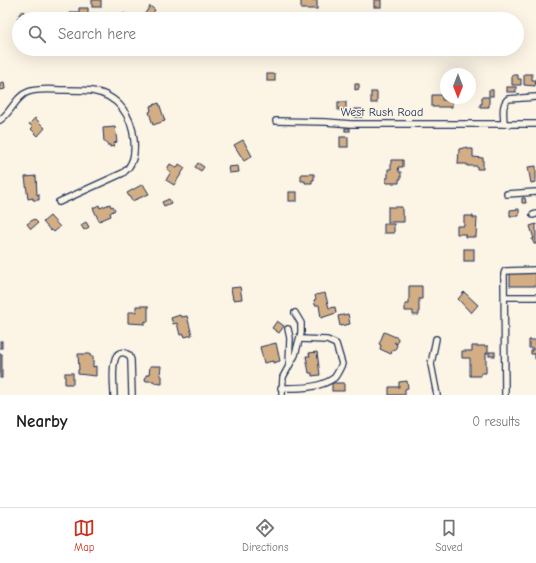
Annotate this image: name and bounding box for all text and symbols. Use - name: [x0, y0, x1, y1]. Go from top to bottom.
- search box: [12, 12, 524, 56]
- icon: search: [26, 23, 48, 45]
- text: Search here: [58, 25, 136, 43]
- north arrow: [440, 68, 476, 104]
- street label: West Rush Road: [341, 105, 423, 119]
- text: Nearby: [16, 412, 67, 431]
- text: 0 results: [472, 414, 520, 429]
- tab: Map: [73, 517, 95, 554]
- tab: Directions: [242, 517, 289, 554]
- tab: Saved: [435, 517, 463, 554]

